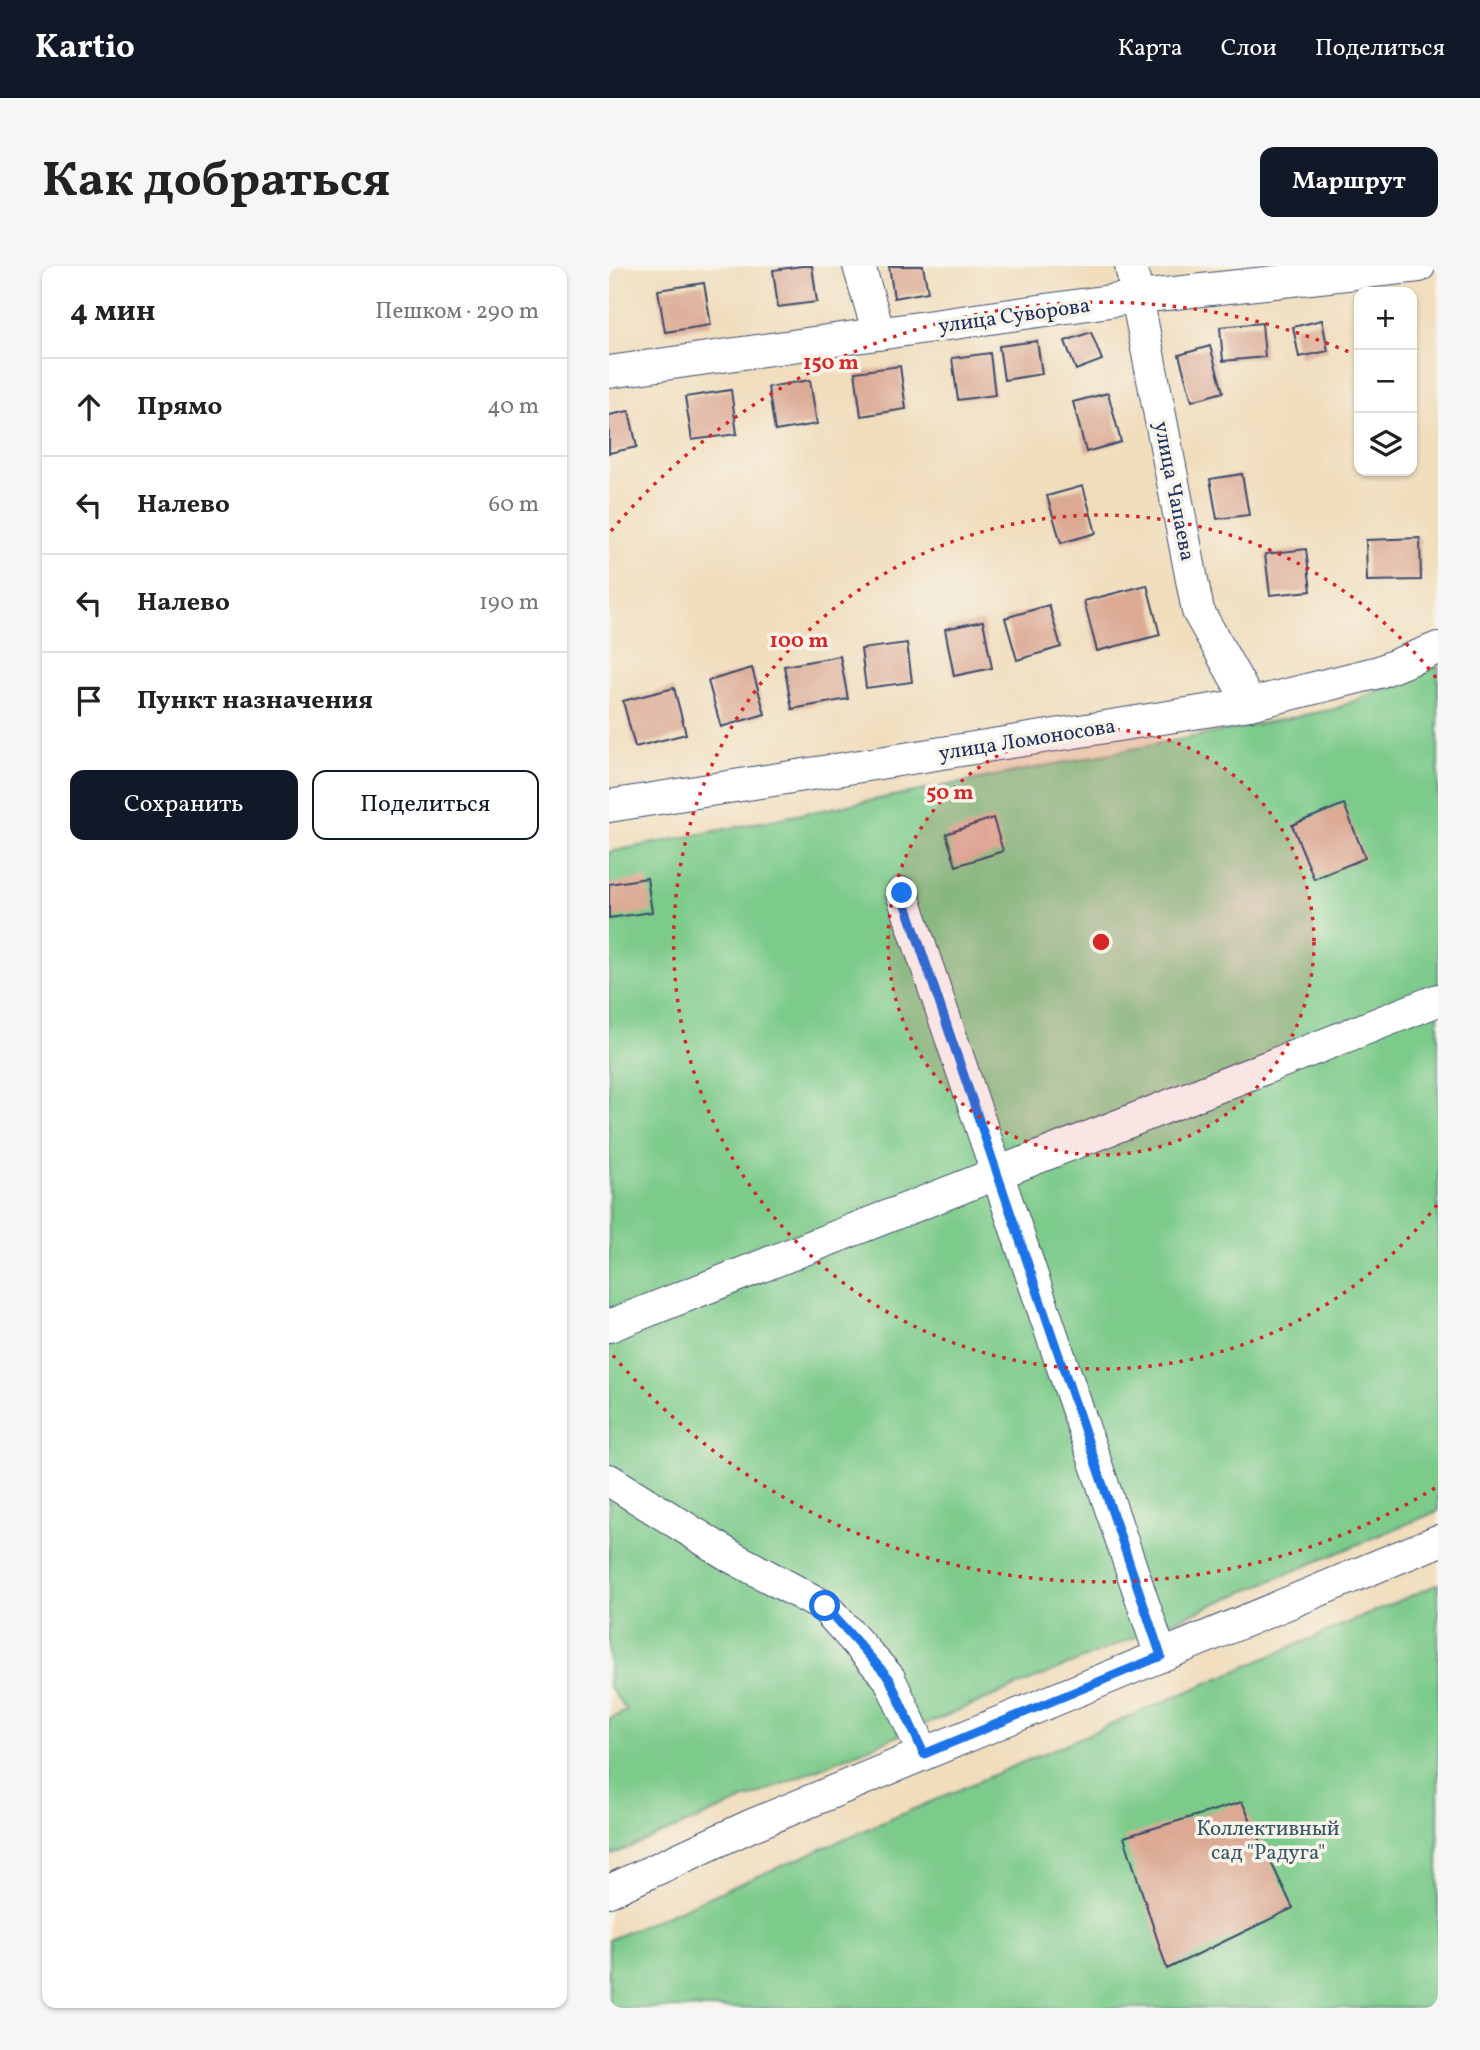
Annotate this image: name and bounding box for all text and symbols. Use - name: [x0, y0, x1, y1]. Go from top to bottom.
- text: Kartio: [35, 26, 135, 72]
- text: Карта: [1118, 32, 1183, 66]
- text: Слои: [1221, 32, 1277, 66]
- text: Поделиться: [1315, 32, 1445, 66]
- button: Маршрут: [1260, 147, 1438, 217]
- text: Как добраться: [42, 148, 390, 217]
- map controls: [1354, 287, 1417, 476]
- button: +: [1354, 287, 1417, 350]
- text: 4 мин: [70, 291, 155, 333]
- street label: улица Суворова: [936, 291, 1092, 341]
- text: Пешком · 290 m: [375, 296, 539, 328]
- text: 150 m: [803, 349, 859, 378]
- button: −: [1354, 350, 1417, 413]
- icon: ahead: [70, 388, 108, 426]
- text: Прямо: [137, 389, 222, 425]
- text: 40 m: [487, 391, 539, 423]
- button: layers: [1354, 413, 1417, 476]
- street label: улица Чапаева: [1146, 419, 1201, 564]
- icon: left: [70, 486, 108, 524]
- text: Налево: [137, 487, 230, 523]
- text: 60 m: [489, 489, 539, 521]
- icon: left: [70, 584, 108, 622]
- text: Налево: [137, 585, 230, 621]
- text: 190 m: [479, 587, 539, 619]
- text: 100 m: [769, 627, 829, 656]
- icon: arrive: [70, 682, 108, 720]
- text: Пункт назначения: [137, 683, 373, 719]
- street label: улица Ломоносова: [937, 712, 1118, 769]
- button: Сохранить: [70, 770, 298, 840]
- button: Поделиться: [312, 770, 539, 840]
- text: 50 m: [926, 779, 974, 808]
- route end: [886, 877, 917, 908]
- centre of rings: [1089, 930, 1113, 954]
- route start: [809, 1590, 840, 1621]
- park label: Коллективный сад "Радуга": [1196, 1815, 1340, 1868]

